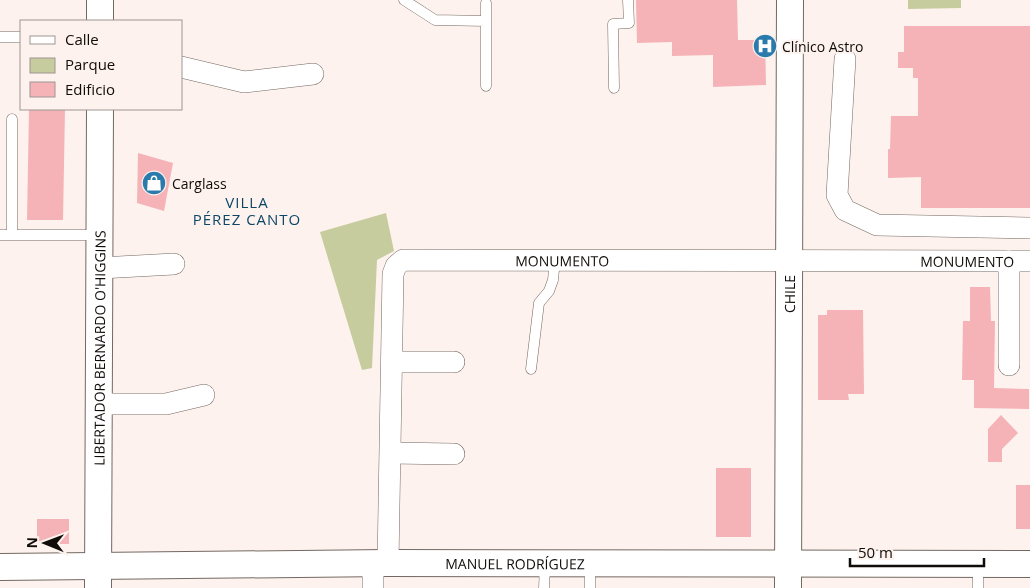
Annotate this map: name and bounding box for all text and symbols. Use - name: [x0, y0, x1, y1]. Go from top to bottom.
- legend: [20, 20, 182, 110]
- text: Calle: [65, 29, 99, 49]
- hospital icon: Clínico Astro: [752, 33, 778, 59]
- place label: Clínico Astro: [782, 37, 863, 56]
- text: Parque: [65, 54, 115, 74]
- text: Edificio: [65, 79, 115, 99]
- shop icon: Carglass: [141, 170, 167, 196]
- place label: Carglass: [172, 174, 227, 193]
- district label: VILLA PÉREZ CANTO: [193, 192, 301, 229]
- street label: LIBERTADOR BERNARDO O'HIGGINS: [89, 230, 109, 466]
- street label: MONUMENTO: [515, 251, 609, 270]
- street label: MONUMENTO: [920, 251, 1014, 270]
- street label: CHILE: [779, 275, 799, 313]
- north arrow: [20, 518, 70, 568]
- scale bar: [850, 536, 984, 568]
- text: N: [22, 537, 41, 549]
- text: 50 m: [858, 542, 893, 562]
- street label: MANUEL RODRÍGUEZ: [445, 554, 585, 573]

